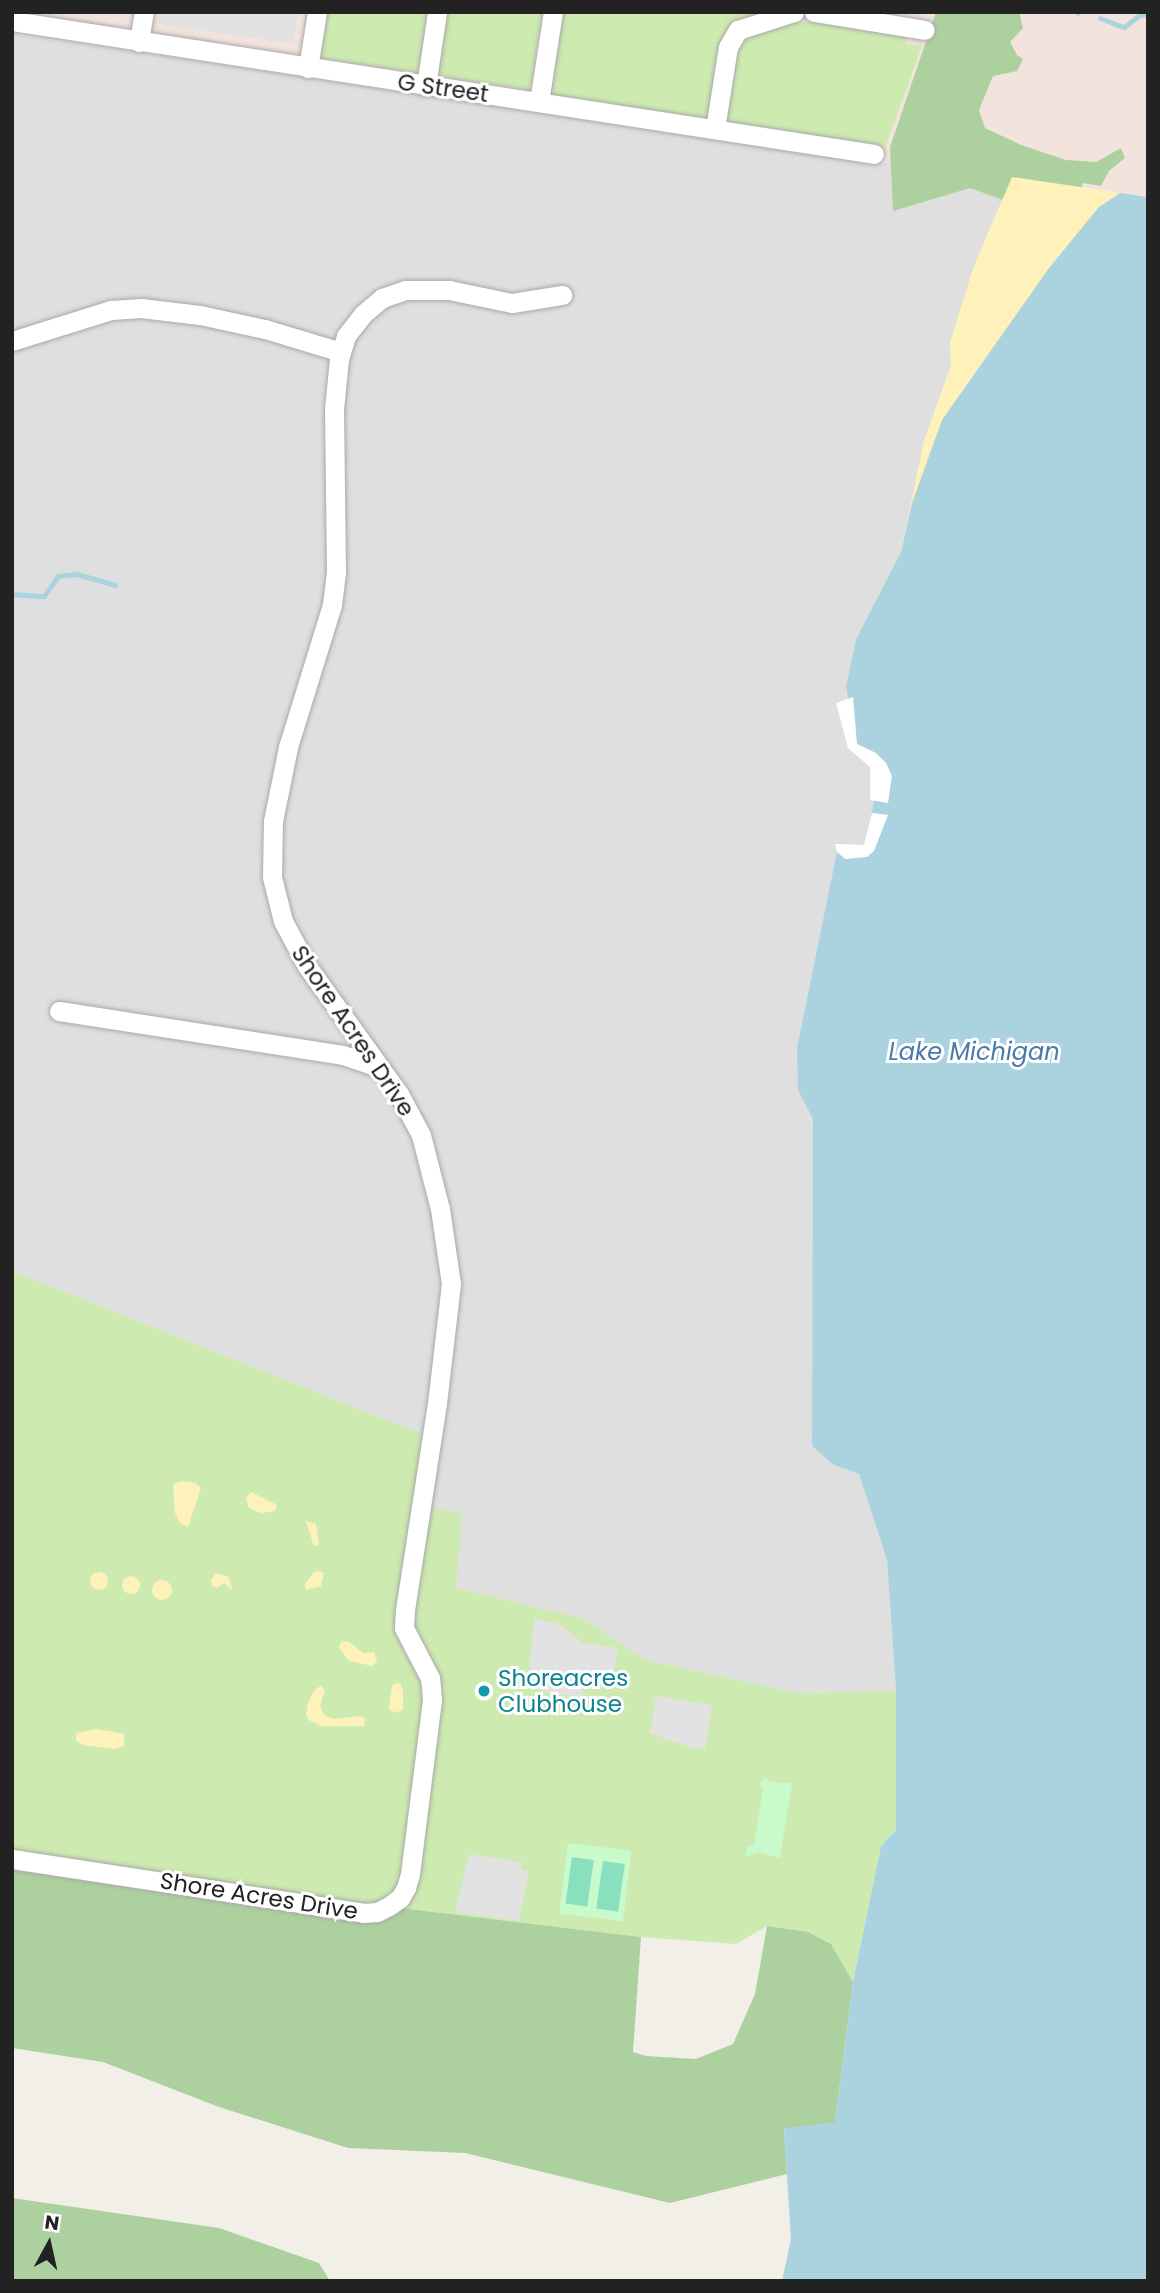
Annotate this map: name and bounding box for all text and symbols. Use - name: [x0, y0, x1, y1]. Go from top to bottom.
- street label: G Street: [396, 68, 490, 108]
- street label: Shore Acres Drive: [286, 940, 420, 1122]
- water label: Lake Michigan: [888, 1038, 1060, 1066]
- place label: Shoreacres Clubhouse: [498, 1664, 628, 1718]
- marker: Shoreacres Clubhouse: [476, 1683, 492, 1699]
- street label: Shore Acres Drive: [158, 1867, 360, 1925]
- text: N: [43, 2208, 61, 2237]
- north arrow: [14, 2209, 84, 2279]

